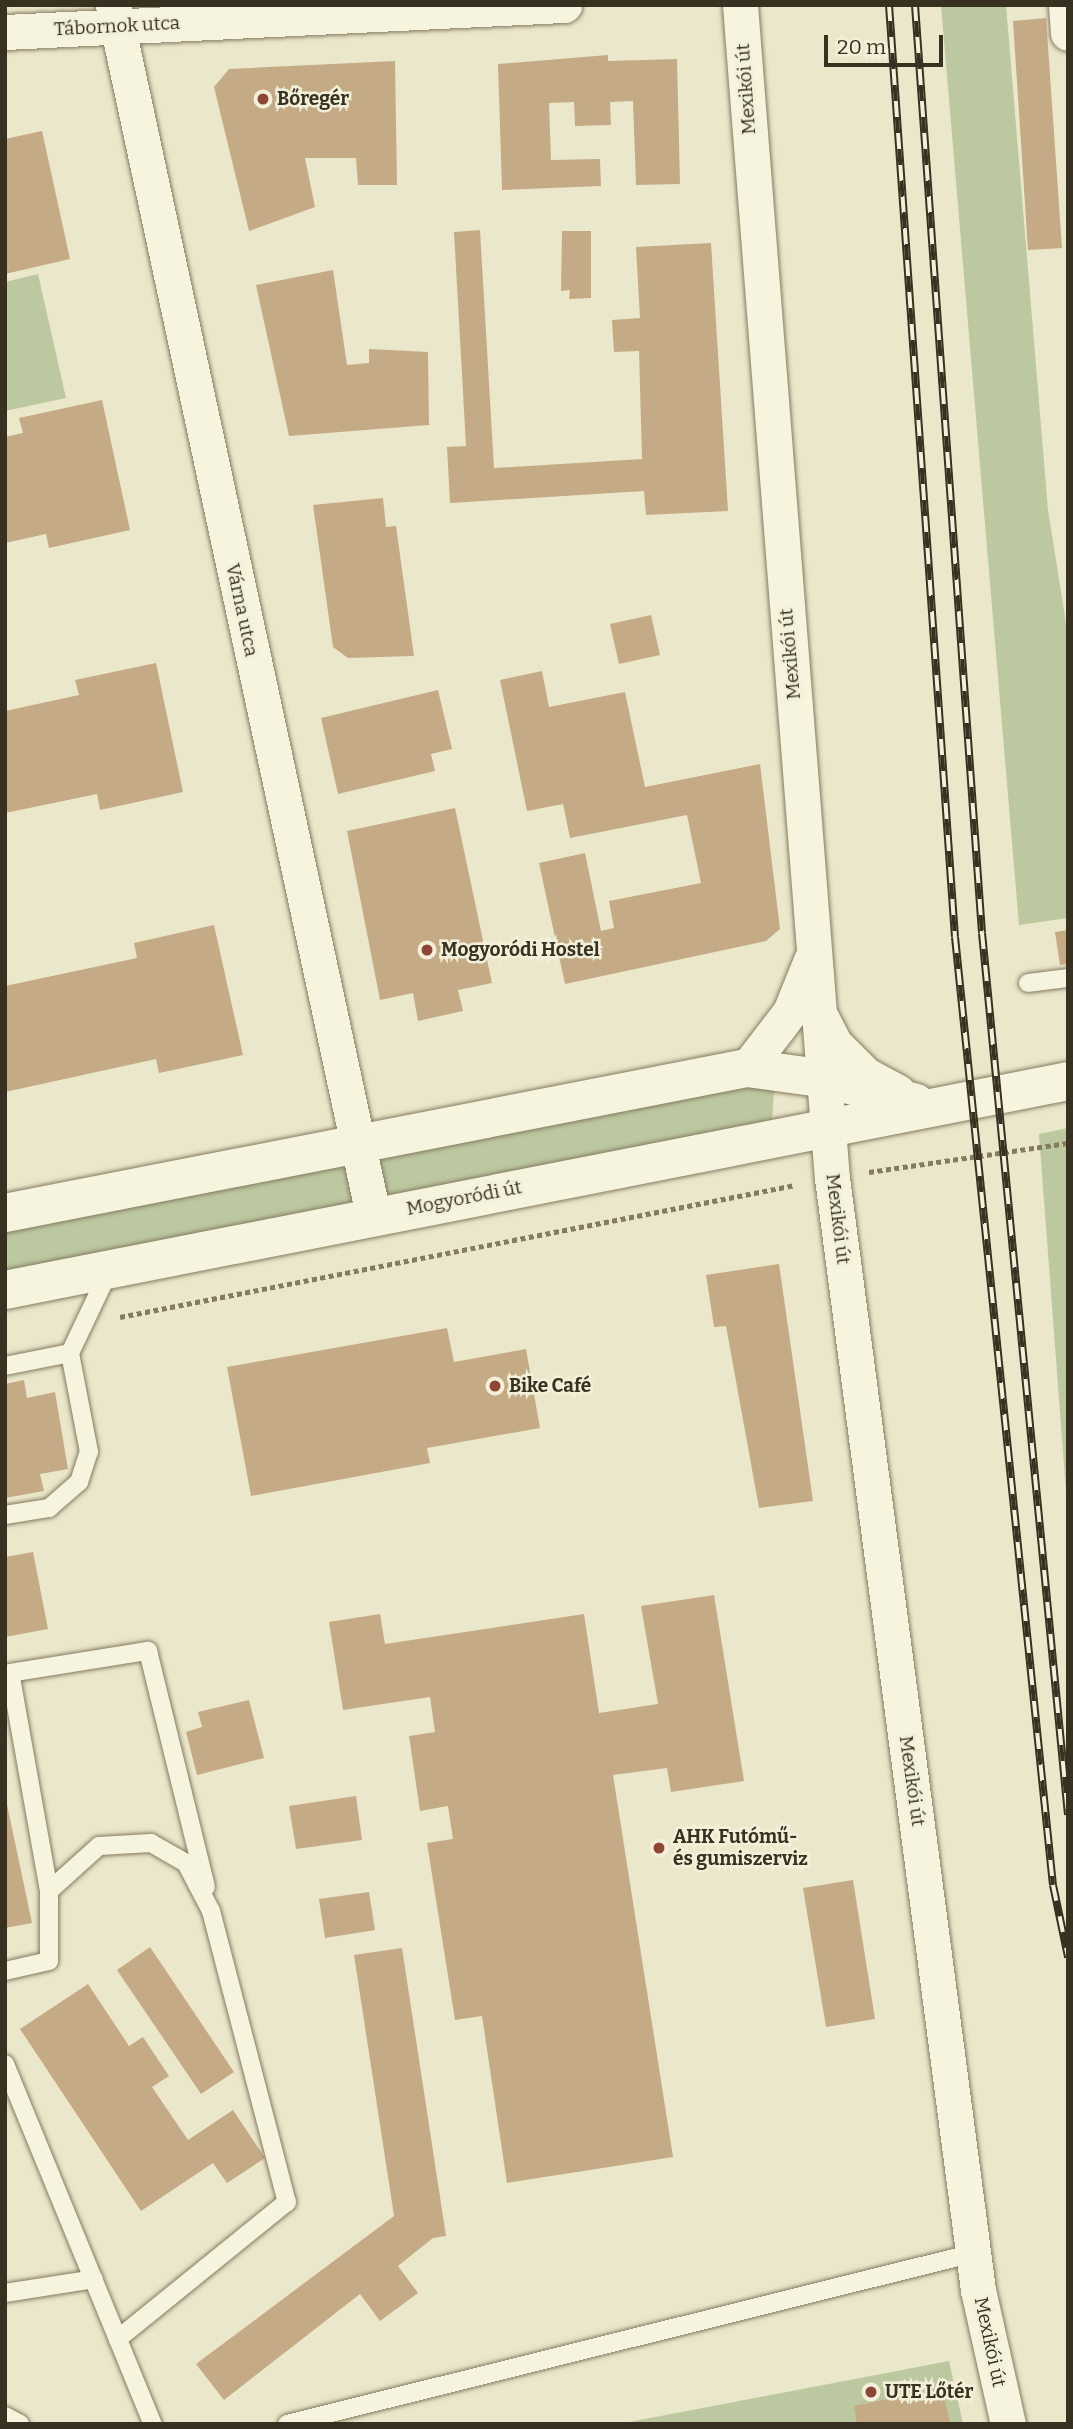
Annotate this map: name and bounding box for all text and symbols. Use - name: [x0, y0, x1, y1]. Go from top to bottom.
- street label: Tábornok utca: [53, 11, 181, 41]
- scale bar: [828, 21, 947, 65]
- text: 20 m: [837, 34, 886, 60]
- street label: Mexikói út: [731, 43, 761, 135]
- place label: Bőregér: [277, 88, 349, 110]
- marker: Bőregér: [255, 91, 271, 107]
- street label: Várna utca: [221, 561, 263, 659]
- street label: Mexikói út: [775, 607, 805, 701]
- place label: Mogyoródi Hostel: [441, 939, 600, 961]
- marker: Mogyoródi Hostel: [419, 942, 435, 958]
- street label: Mexikói út: [821, 1172, 855, 1266]
- street label: Mogyoródi út: [404, 1176, 524, 1220]
- place label: Bike Café: [509, 1375, 591, 1397]
- marker: Bike Café: [487, 1378, 503, 1394]
- street label: Mexikói út: [894, 1734, 930, 1828]
- place label: AHK Futómű- és gumiszerviz: [673, 1826, 808, 1870]
- marker: AHK Futómű- és gumiszerviz: [651, 1840, 667, 1856]
- street label: Mexikói út: [969, 2295, 1011, 2389]
- place label: UTE Lőtér: [885, 2381, 973, 2403]
- marker: UTE Lőtér: [863, 2384, 879, 2400]

